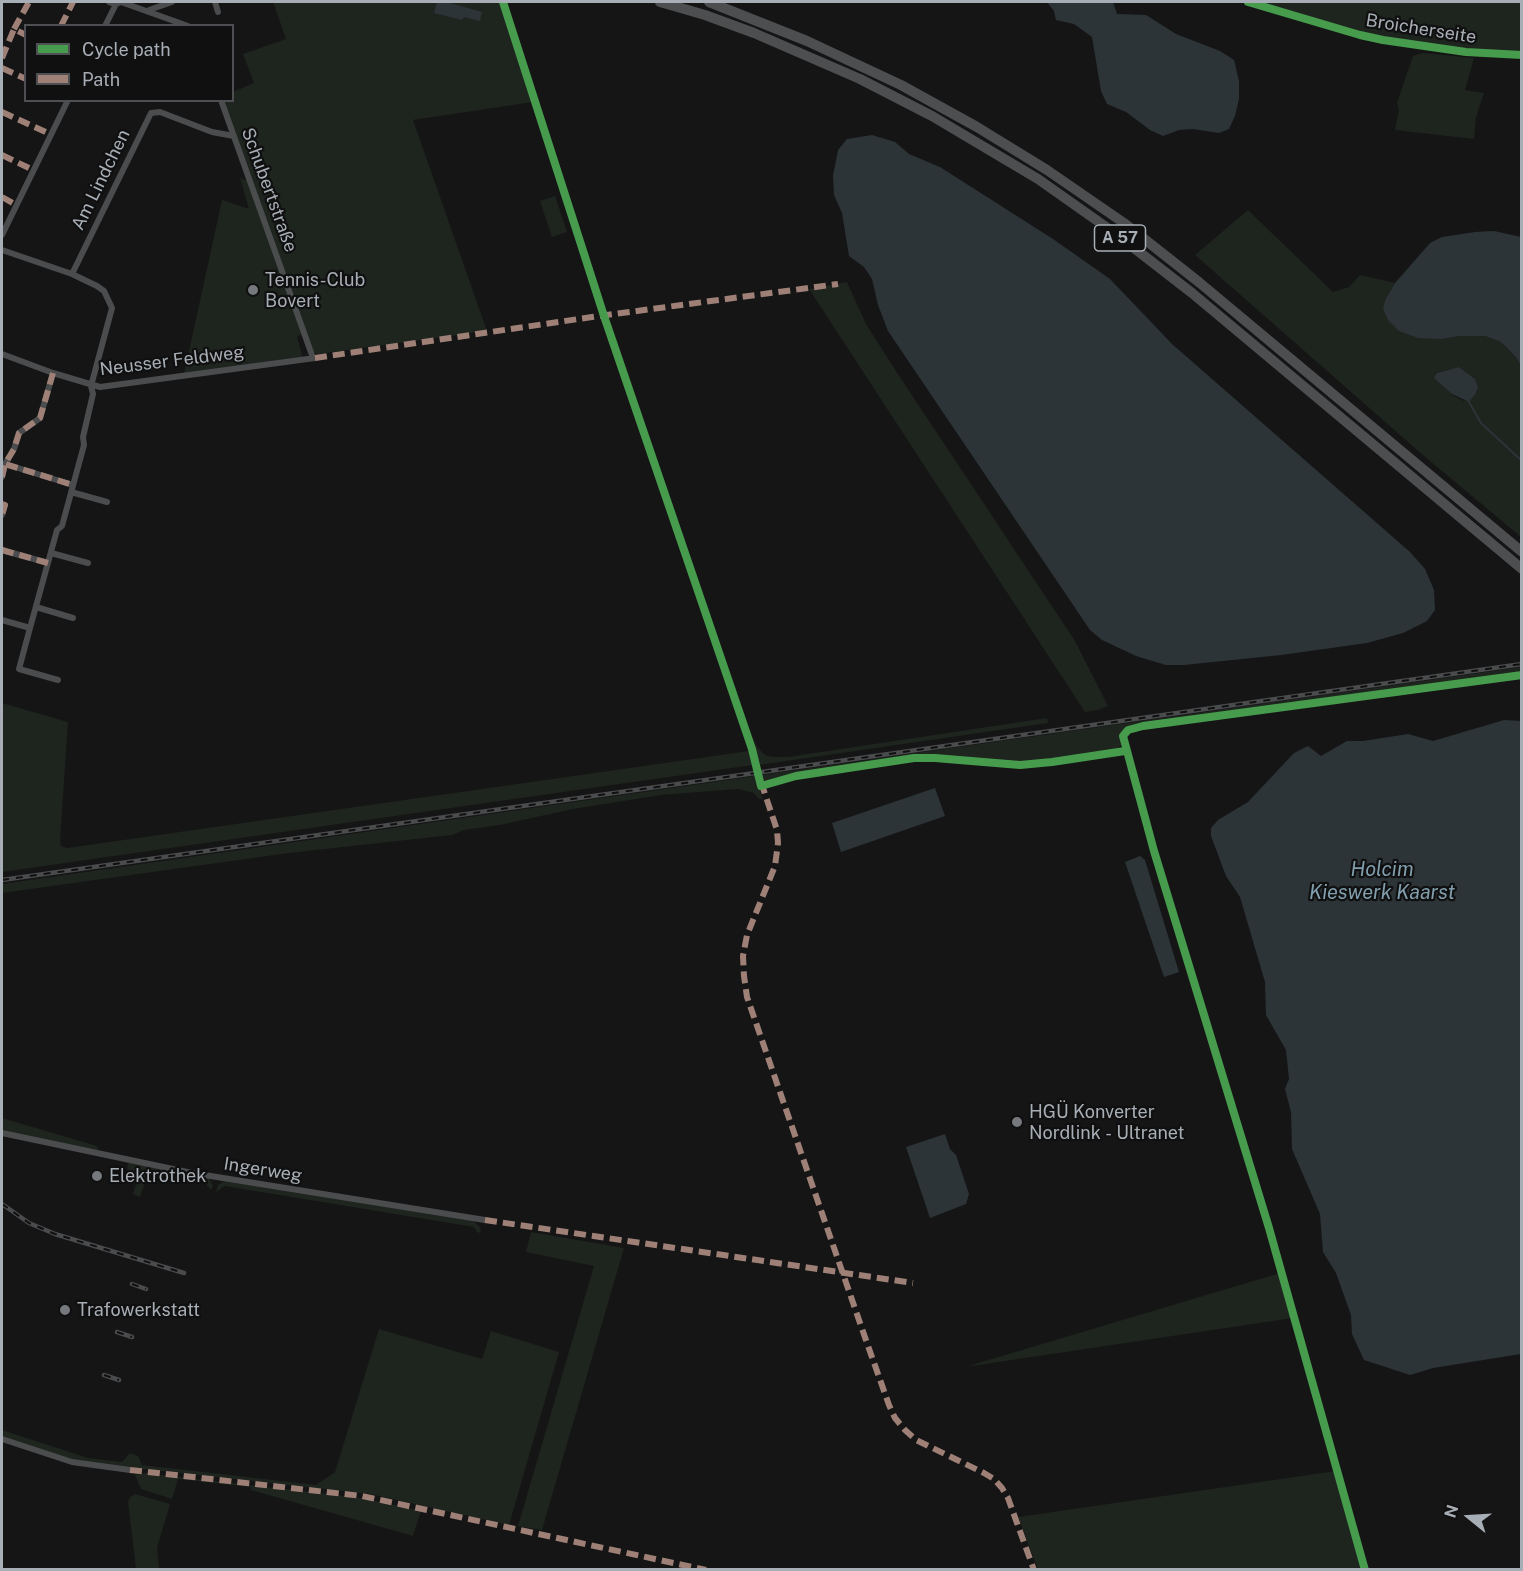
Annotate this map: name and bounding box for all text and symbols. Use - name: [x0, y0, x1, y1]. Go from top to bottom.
- street label: Broicherseite: [1364, 10, 1478, 48]
- legend: [24, 24, 234, 102]
- text: Cycle path: [82, 39, 171, 60]
- text: Path: [82, 69, 120, 90]
- street label: Schubertstraße: [236, 125, 302, 255]
- street label: Am Lindchen: [67, 126, 135, 234]
- road number: A 57: [1094, 225, 1146, 251]
- place label: Tennis-Club Bovert: [265, 269, 365, 312]
- marker: Tennis-Club Bovert: [246, 283, 260, 297]
- street label: Neusser Feldweg: [99, 341, 245, 381]
- water label: Holcim Kieswerk Kaarst: [1309, 858, 1455, 905]
- place label: HGÜ Konverter Nordlink - Ultranet: [1029, 1101, 1185, 1144]
- marker: HGÜ Konverter Nordlink - Ultranet: [1010, 1115, 1024, 1129]
- street label: Ingerweg: [222, 1153, 304, 1187]
- place label: Elektrothek: [109, 1165, 206, 1187]
- marker: Elektrothek: [90, 1169, 104, 1183]
- place label: Trafowerkstatt: [77, 1299, 200, 1321]
- marker: Trafowerkstatt: [58, 1303, 72, 1317]
- north arrow: [1439, 1487, 1499, 1547]
- text: N: [1440, 1502, 1462, 1520]

